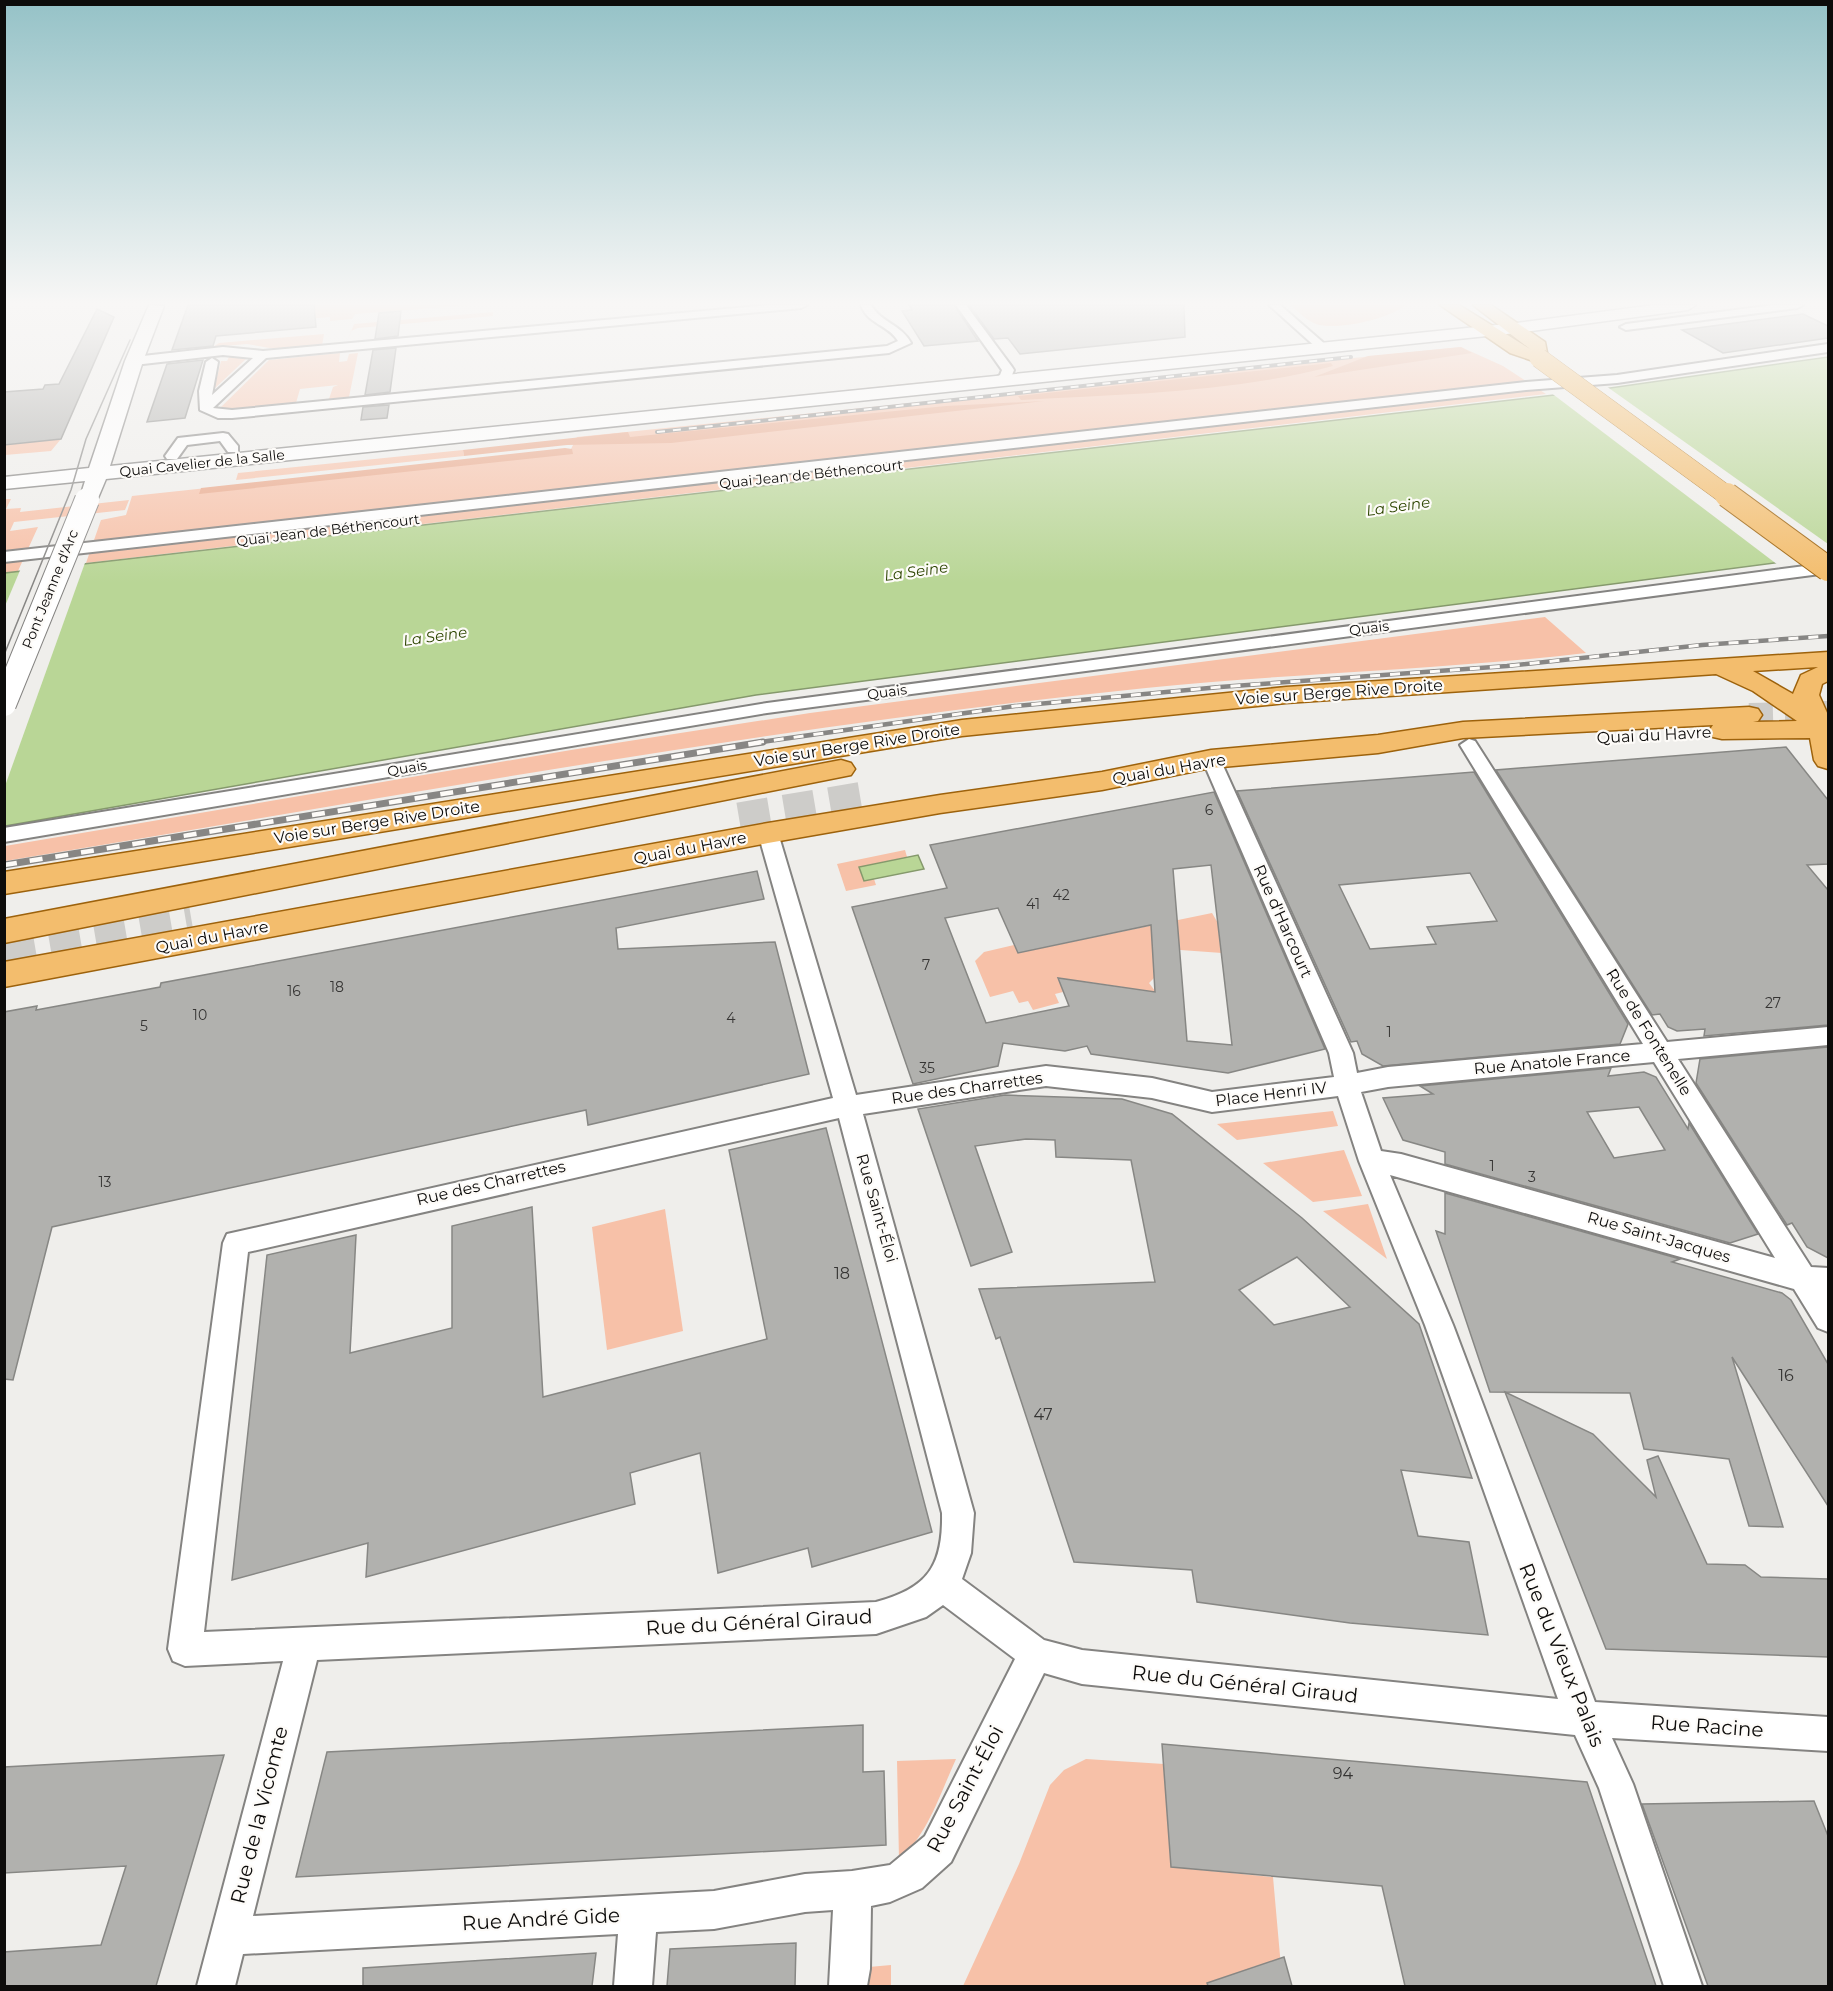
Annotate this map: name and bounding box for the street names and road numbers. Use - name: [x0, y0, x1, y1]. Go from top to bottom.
- street label: Quai Cavelier de la Salle: [118, 445, 286, 481]
- street label: Quai Jean de Béthencourt: [718, 455, 904, 493]
- street label: Quai Jean de Béthencourt: [235, 510, 421, 550]
- street label: Pont Jeanne d'Arc: [18, 527, 82, 651]
- street label: Quais: [1348, 617, 1390, 639]
- street label: Voie sur Berge Rive Droite: [1235, 675, 1443, 709]
- street label: Quais: [866, 680, 908, 704]
- street label: Voie sur Berge Rive Droite: [753, 719, 961, 771]
- street label: Quai du Havre: [1596, 723, 1712, 747]
- street label: Quai du Havre: [1111, 750, 1227, 788]
- street label: Quais: [386, 756, 428, 780]
- street label: Voie sur Berge Rive Droite: [273, 796, 481, 848]
- street label: Quai du Havre: [632, 828, 748, 868]
- street label: Rue d'Harcourt: [1250, 862, 1317, 981]
- street label: Quai du Havre: [154, 917, 270, 957]
- street label: Rue de Fontenelle: [1602, 965, 1696, 1099]
- street label: Rue Anatole France: [1473, 1046, 1631, 1078]
- street label: Rue des Charrettes: [890, 1068, 1044, 1108]
- street label: Place Henri IV: [1214, 1078, 1329, 1110]
- street label: Rue Saint-Éloi: [852, 1151, 902, 1265]
- street label: Rue des Charrettes: [415, 1157, 568, 1209]
- street label: Rue Saint-Jacques: [1585, 1207, 1733, 1267]
- street label: Rue du Vieux Palais: [1514, 1560, 1610, 1751]
- street label: Rue du Général Giraud: [645, 1604, 873, 1640]
- street label: Rue du Général Giraud: [1131, 1660, 1359, 1708]
- street label: Rue Racine: [1650, 1710, 1764, 1742]
- street label: Rue Saint-Éloi: [921, 1721, 1009, 1857]
- street label: Rue de la Vicomte: [225, 1724, 293, 1906]
- street label: Rue André Gide: [461, 1903, 621, 1935]

